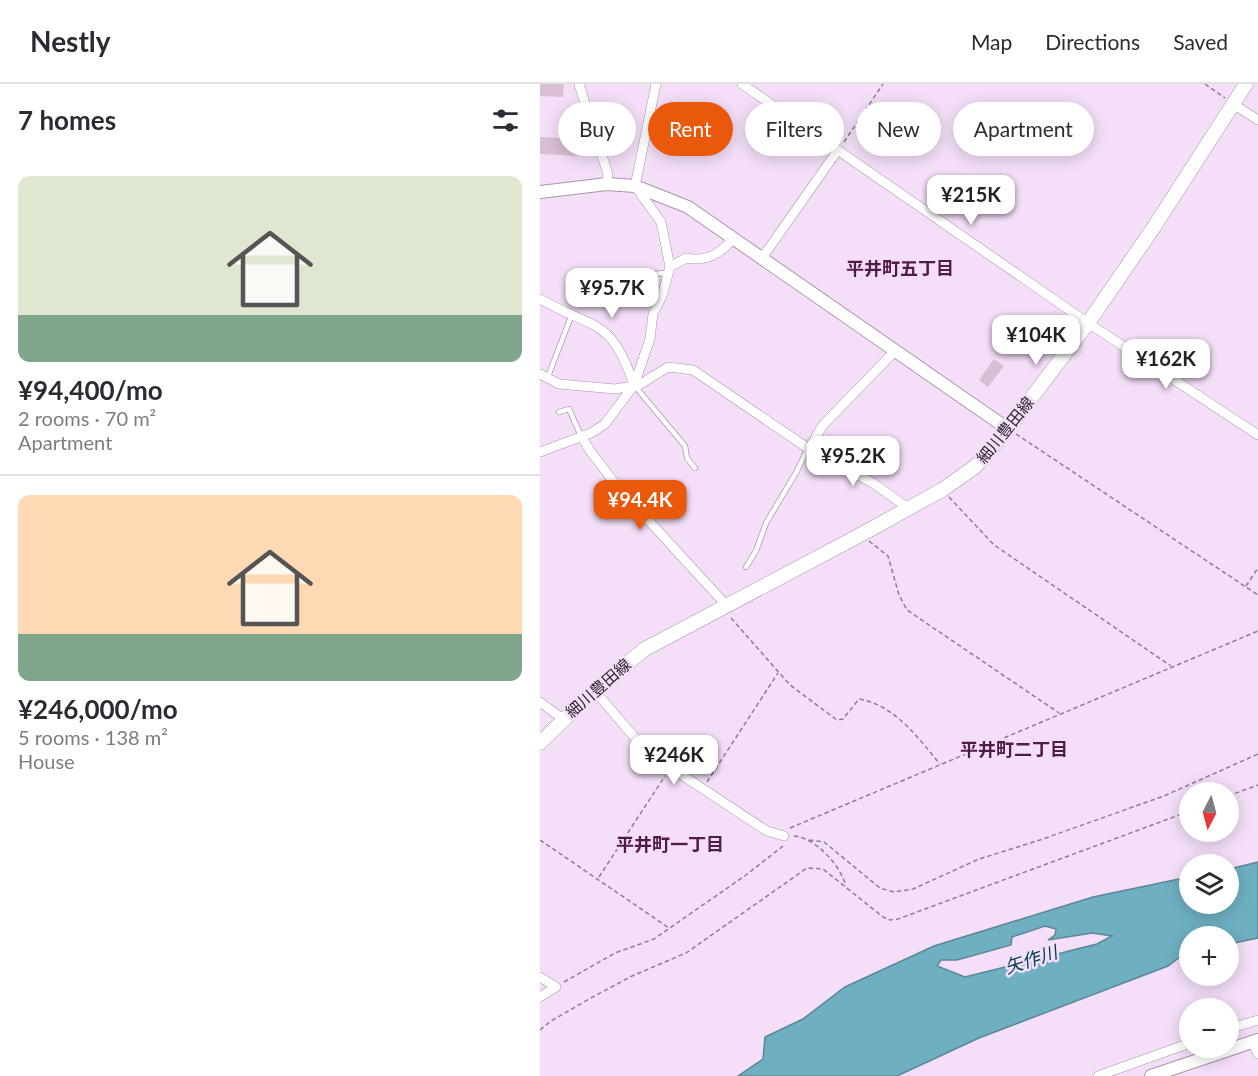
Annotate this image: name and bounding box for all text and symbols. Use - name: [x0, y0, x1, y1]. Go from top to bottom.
- text: Nestly: [30, 24, 111, 58]
- text: Map: [971, 29, 1012, 54]
- text: Directions: [1045, 29, 1140, 54]
- text: Saved: [1173, 29, 1228, 54]
- chip: Buy: [558, 102, 636, 156]
- chip: Rent: [648, 102, 733, 156]
- chip: Filters: [745, 102, 844, 156]
- chip: New: [856, 102, 941, 156]
- chip: Apartment: [953, 102, 1094, 156]
- text: 7 homes: [18, 104, 116, 136]
- icon: filters: [489, 104, 522, 137]
- pin: ¥215K: [929, 175, 1013, 226]
- text: ¥215K: [941, 182, 1001, 206]
- icon: home: [216, 215, 324, 323]
- district label: 平井町五丁目: [846, 257, 954, 279]
- pin: ¥95.7K: [563, 268, 661, 319]
- text: ¥95.7K: [580, 275, 644, 299]
- pin: ¥104K: [994, 315, 1078, 366]
- text: ¥104K: [1006, 322, 1066, 346]
- pin: ¥162K: [1124, 339, 1208, 390]
- text: ¥162K: [1136, 346, 1196, 370]
- text: ¥94,400/mo: [18, 374, 163, 406]
- street label: 細川豊田線: [972, 393, 1037, 467]
- text: 2 rooms · 70 m²: [18, 406, 156, 430]
- text: Apartment: [18, 430, 112, 454]
- pin: ¥95.2K: [804, 436, 902, 487]
- text: ¥95.2K: [821, 443, 885, 467]
- pin: ¥94.4K: [591, 480, 689, 531]
- text: ¥94.4K: [608, 487, 672, 511]
- icon: home: [216, 534, 324, 642]
- street label: 細川豊田線: [561, 654, 634, 721]
- text: ¥246,000/mo: [18, 693, 178, 725]
- text: 5 rooms · 138 m²: [18, 725, 168, 749]
- pin: ¥246K: [632, 735, 716, 786]
- district label: 平井町二丁目: [960, 738, 1068, 760]
- text: ¥246K: [644, 742, 704, 766]
- text: House: [18, 749, 75, 773]
- north arrow: [1179, 782, 1239, 842]
- map controls: [1179, 782, 1239, 1058]
- district label: 平井町一丁目: [616, 833, 724, 855]
- button: layers: [1179, 854, 1239, 914]
- button: +: [1179, 926, 1239, 986]
- water label: 矢作川: [1002, 940, 1062, 978]
- button: −: [1179, 998, 1239, 1058]

